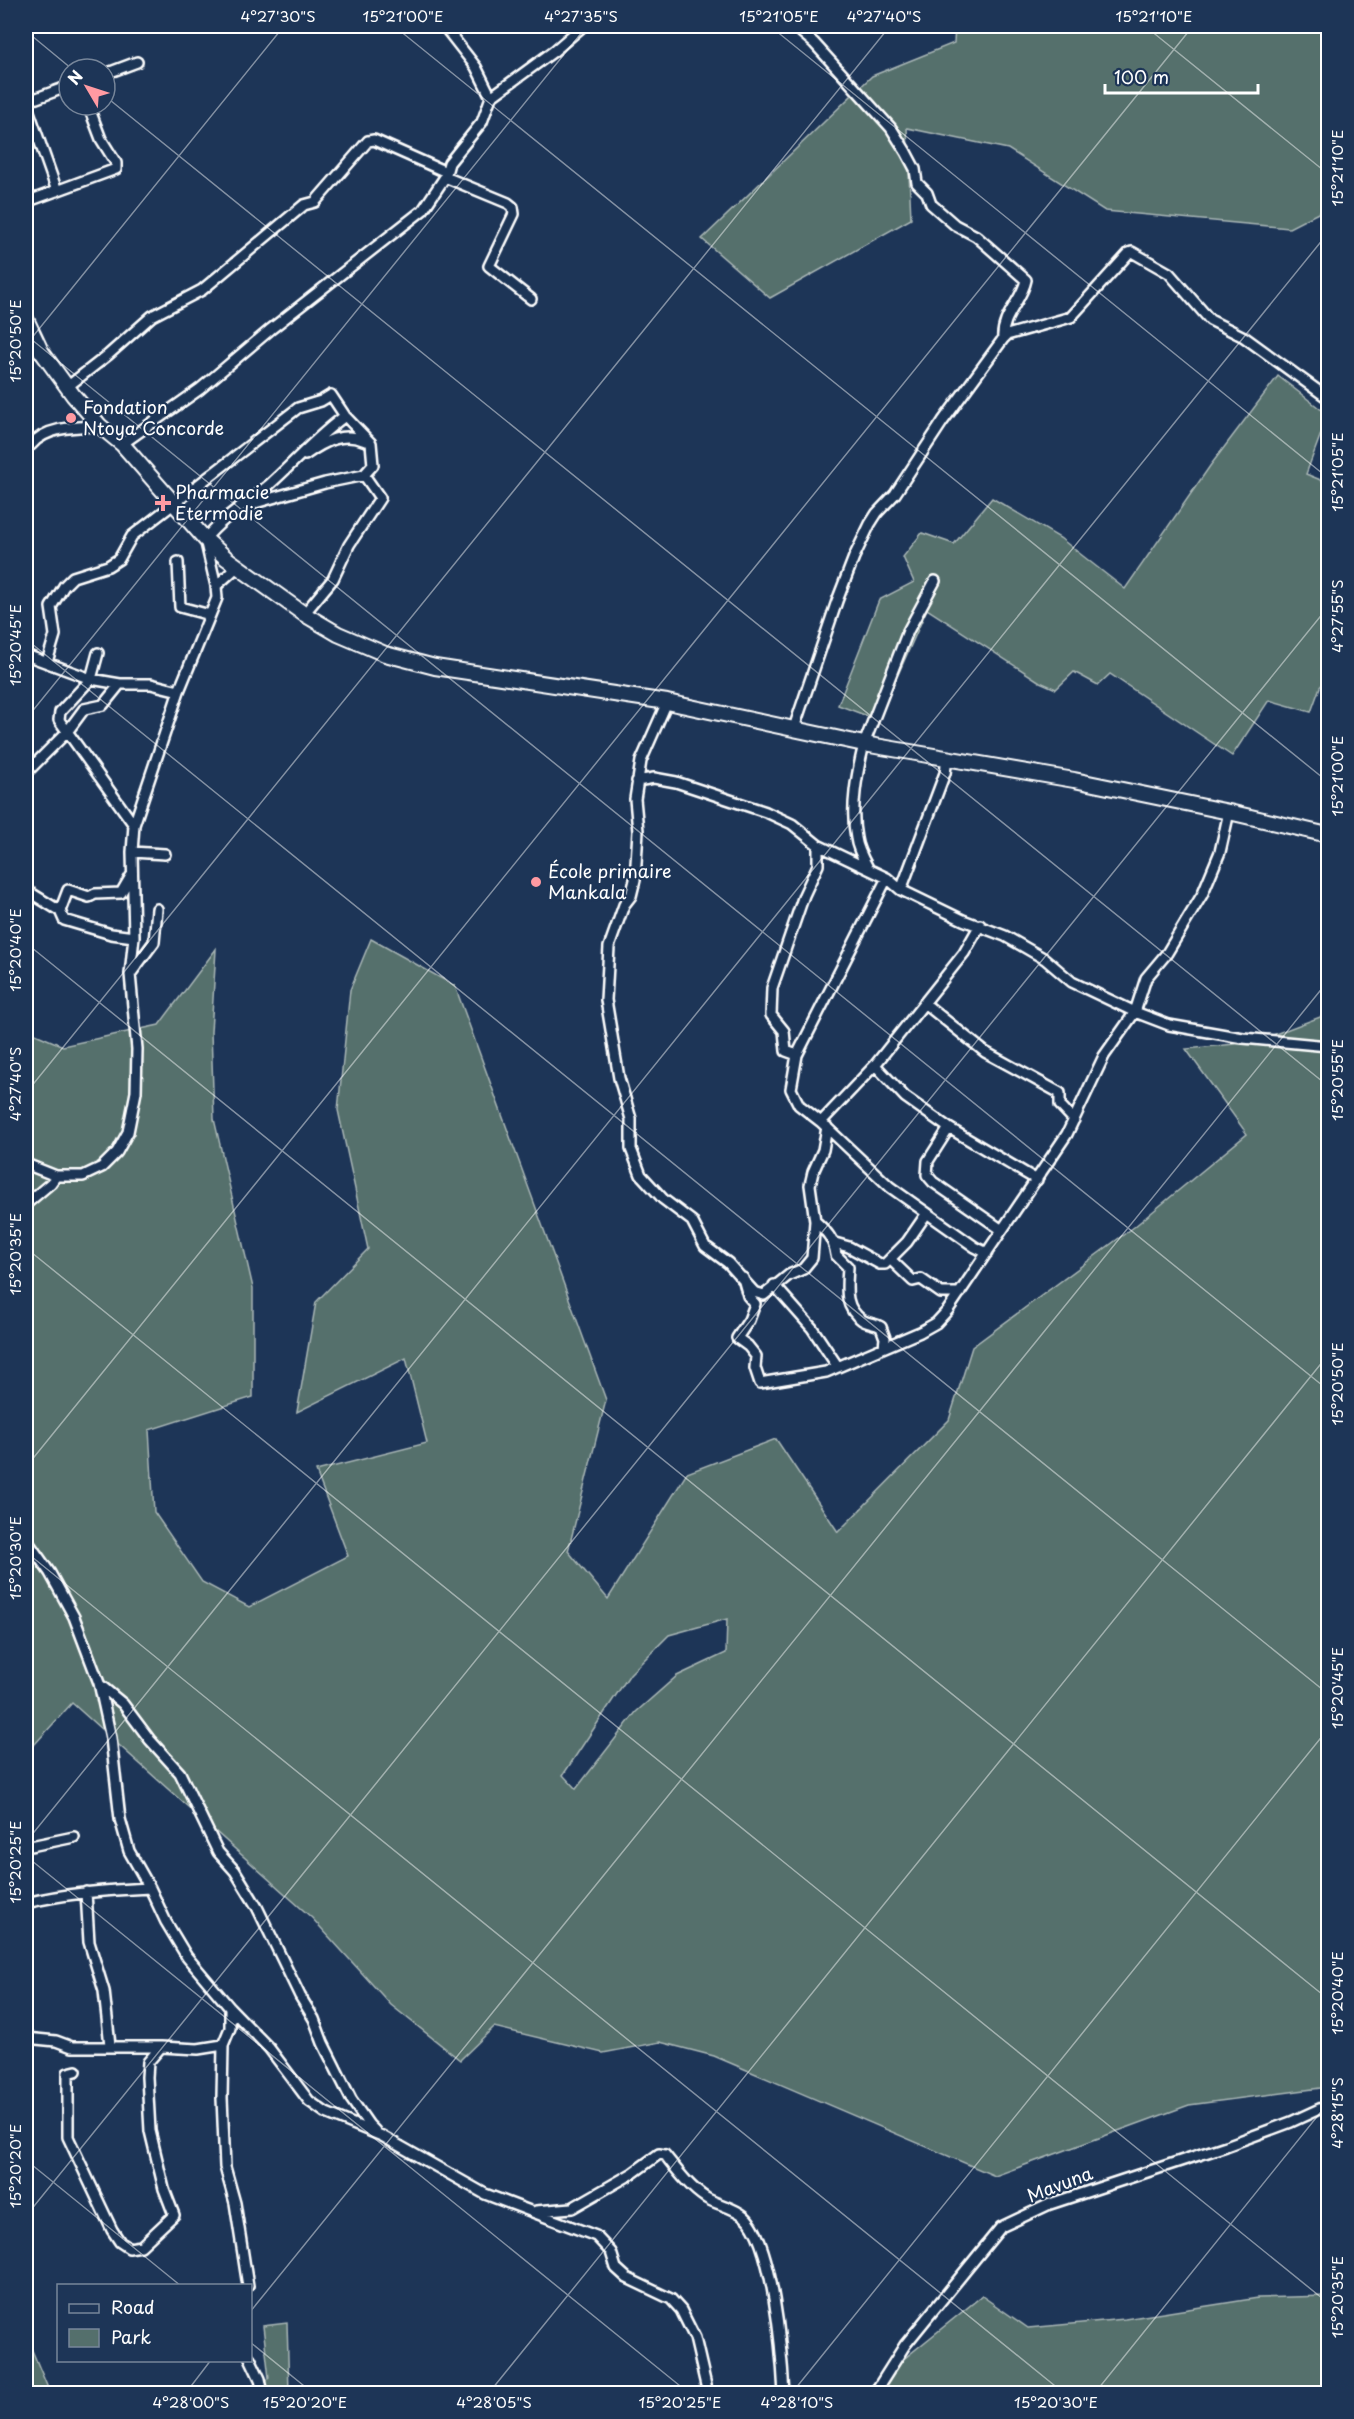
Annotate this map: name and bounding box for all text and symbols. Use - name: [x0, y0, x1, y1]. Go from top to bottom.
- text: 4°27'30"S: [241, 4, 316, 27]
- text: 15°21'00"E: [363, 4, 443, 27]
- text: 4°27'35"S: [544, 4, 618, 27]
- text: 15°21'05"E: [739, 4, 819, 27]
- text: 4°27'40"S: [847, 4, 921, 27]
- text: 15°21'10"E: [1116, 4, 1192, 27]
- north arrow: [57, 57, 117, 117]
- scale bar: [1105, 57, 1258, 95]
- text: 100 m: [1114, 63, 1169, 90]
- text: N: [61, 64, 88, 89]
- text: 15°21'10"E: [1325, 130, 1348, 206]
- text: 15°20'50"E: [3, 299, 26, 383]
- place label: Fondation Ntoya Concorde: [83, 393, 224, 441]
- marker: Fondation Ntoya Concorde: [64, 411, 78, 425]
- text: 15°21'05"E: [1325, 432, 1348, 512]
- place label: Pharmacie Etermodie: [175, 478, 269, 526]
- marker: Pharmacie Etermodie: [156, 496, 170, 510]
- text: 4°27'55"S: [1325, 579, 1348, 653]
- text: 15°20'45"E: [3, 604, 26, 686]
- text: 15°21'00"E: [1325, 736, 1348, 816]
- place label: École primaire Mankala: [548, 857, 672, 905]
- marker: École primaire Mankala: [529, 875, 543, 889]
- text: 15°20'40"E: [3, 908, 26, 992]
- text: 15°20'55"E: [1325, 1039, 1348, 1121]
- text: 4°27'40"S: [3, 1047, 26, 1121]
- text: 15°20'35"E: [3, 1213, 26, 1295]
- text: 15°20'50"E: [1325, 1342, 1348, 1426]
- text: 15°20'30"E: [3, 1516, 26, 1600]
- text: 15°20'45"E: [1325, 1647, 1348, 1729]
- text: 15°20'25"E: [3, 1821, 26, 1903]
- text: 15°20'40"E: [1325, 1951, 1348, 2035]
- text: 4°28'15"S: [1325, 2077, 1348, 2149]
- text: 15°20'20"E: [3, 2124, 26, 2208]
- street label: Mavuna: [1023, 2159, 1097, 2208]
- text: 15°20'35"E: [1325, 2256, 1348, 2338]
- legend: [57, 2284, 252, 2362]
- text: Road: [111, 2293, 155, 2320]
- text: Park: [111, 2323, 151, 2350]
- text: 4°28'00"S: [153, 2390, 229, 2413]
- text: 15°20'20"E: [263, 2390, 347, 2413]
- text: 4°28'05"S: [456, 2390, 532, 2413]
- text: 15°20'25"E: [639, 2390, 721, 2413]
- text: 4°28'10"S: [761, 2390, 833, 2413]
- text: 15°20'30"E: [1014, 2390, 1098, 2413]

